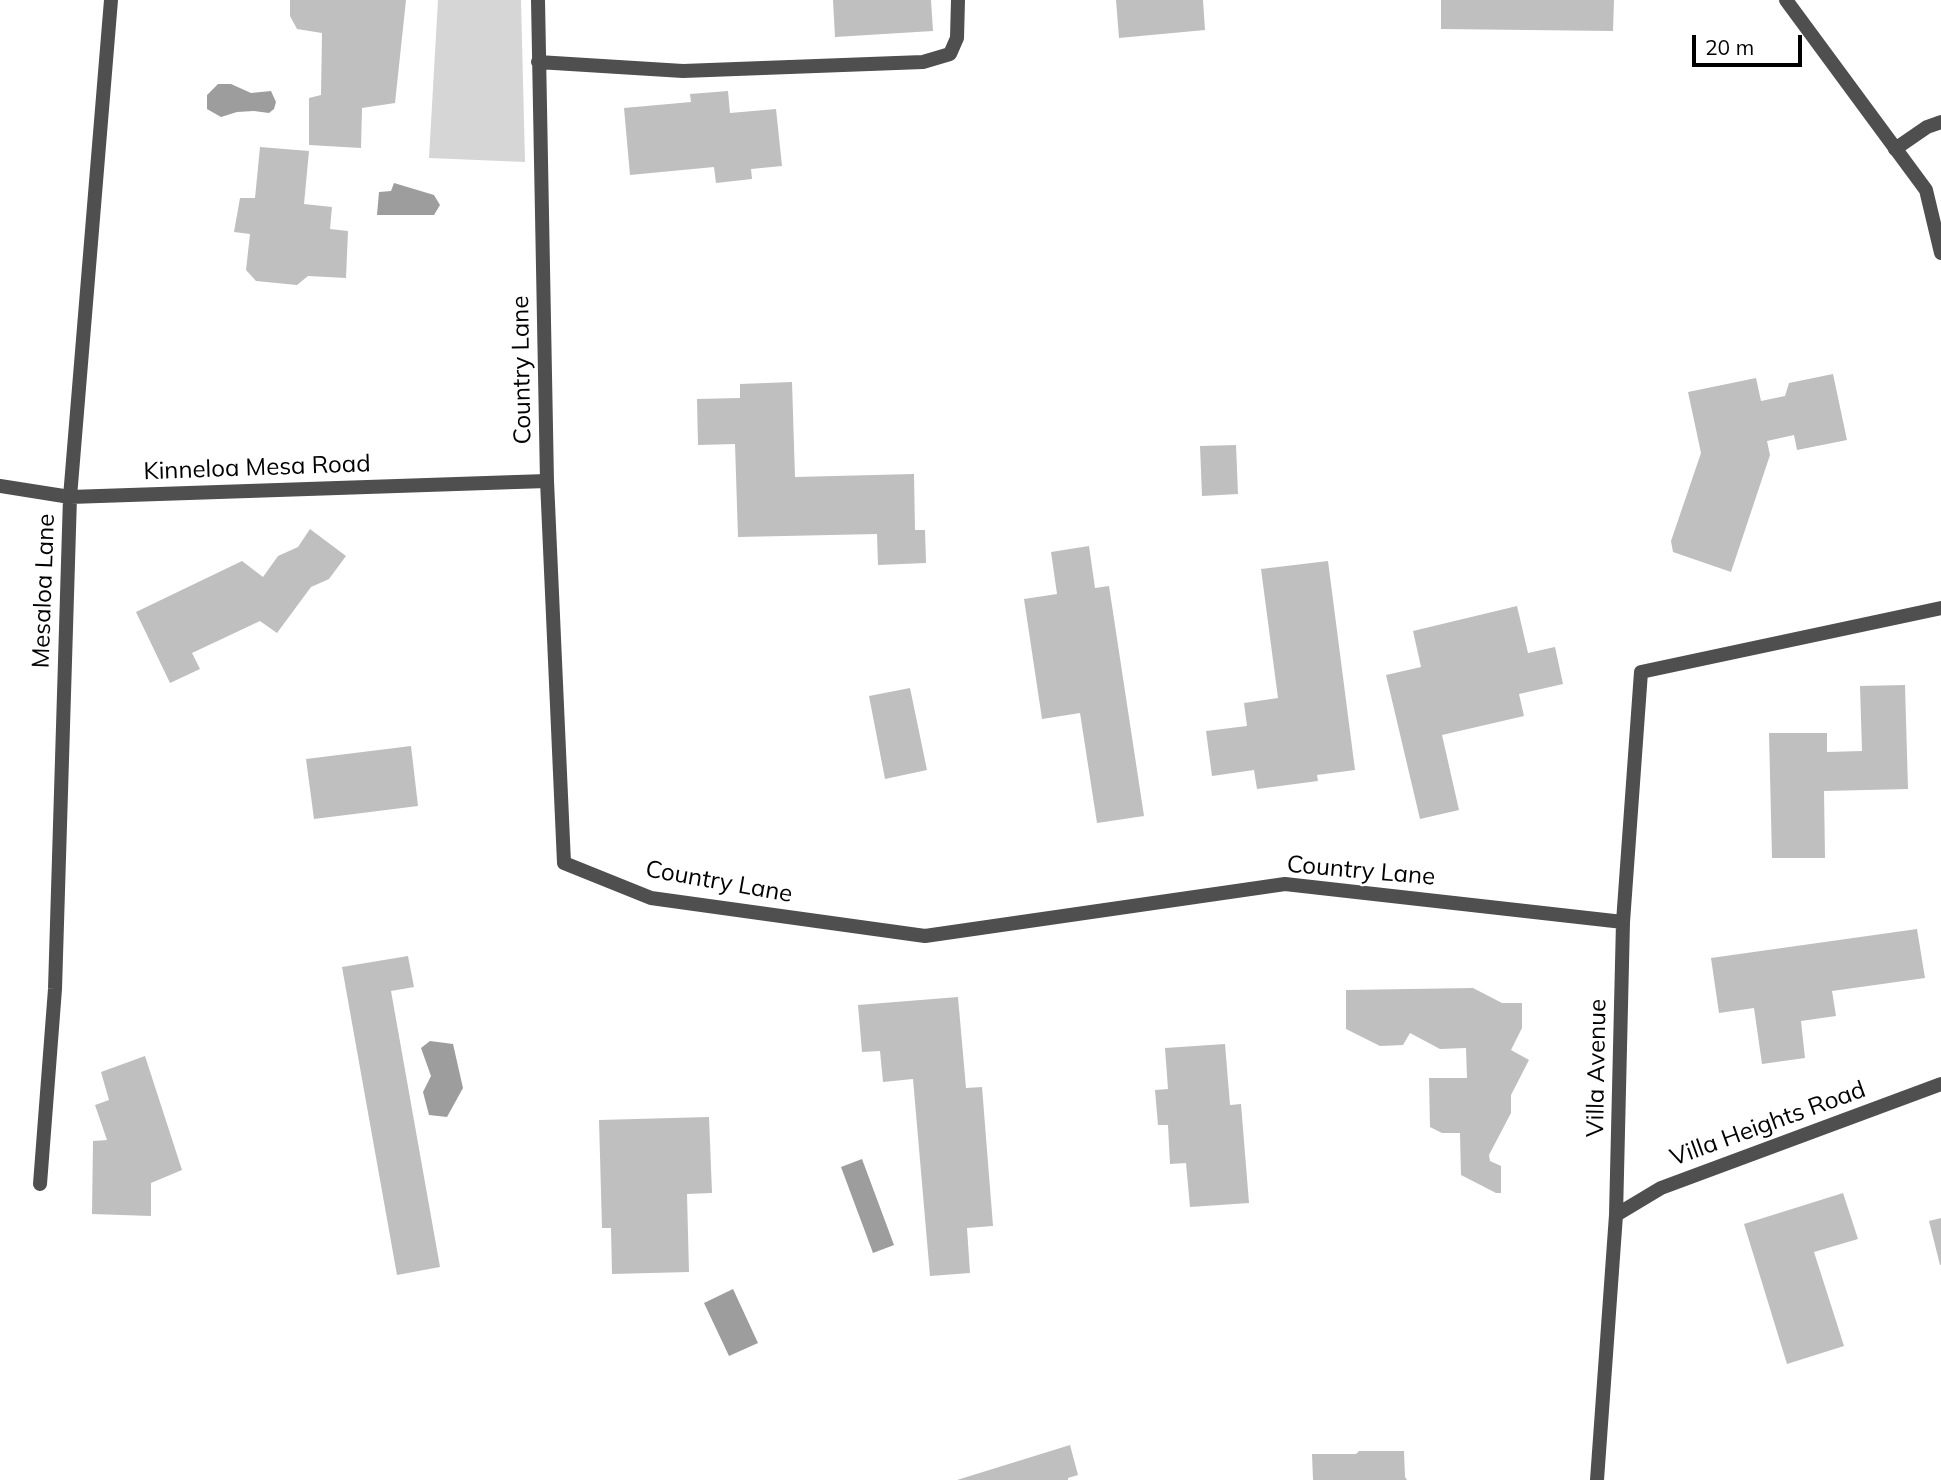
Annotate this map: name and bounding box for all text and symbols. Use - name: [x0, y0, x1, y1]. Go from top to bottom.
- scale bar: [1696, 21, 1806, 65]
- text: 20 m: [1705, 34, 1754, 60]
- street label: Country Lane: [506, 295, 538, 445]
- street label: Kinneloa Mesa Road: [143, 450, 371, 486]
- street label: Mesaloa Lane: [27, 513, 61, 669]
- street label: Country Lane: [1286, 850, 1436, 892]
- street label: Country Lane: [643, 855, 795, 909]
- street label: Villa Avenue: [1581, 999, 1613, 1137]
- street label: Villa Heights Road: [1666, 1075, 1870, 1173]

